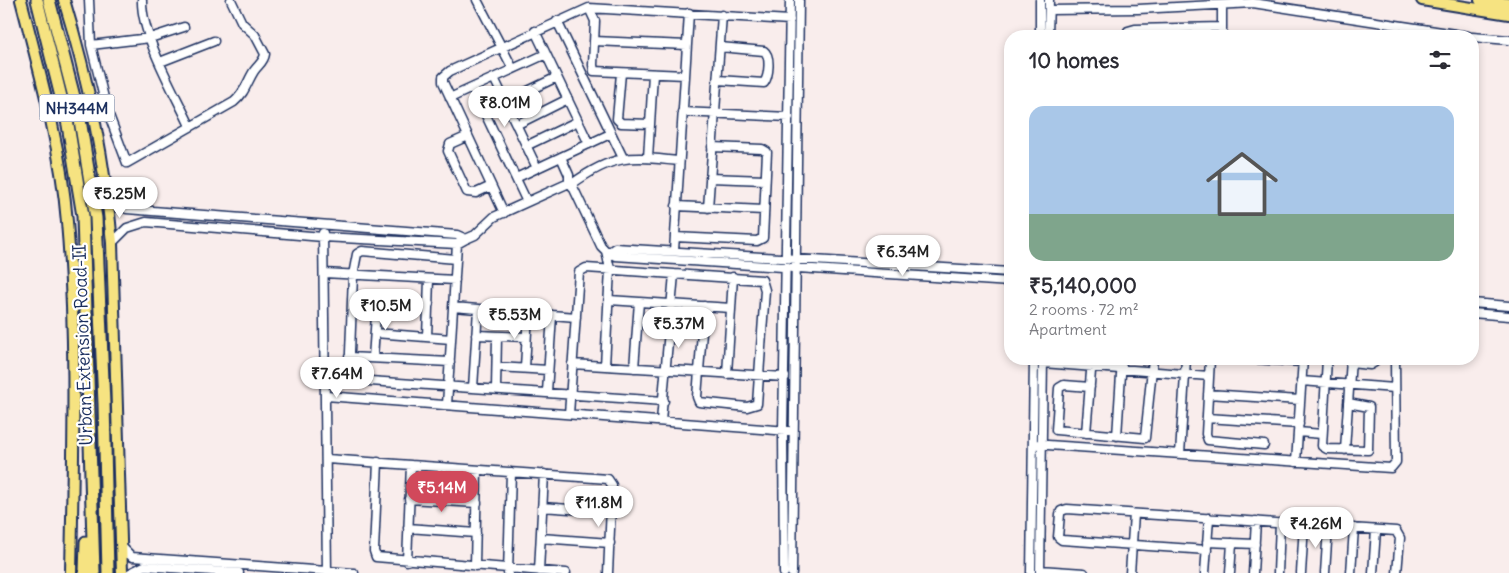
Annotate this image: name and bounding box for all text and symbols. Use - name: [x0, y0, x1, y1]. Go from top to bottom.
- icon: filters: [1426, 46, 1454, 74]
- text: 10 homes: [1029, 47, 1119, 74]
- pin: ₹8.01M: [464, 86, 546, 128]
- text: ₹8.01M: [479, 92, 531, 112]
- road number: NH344M: [40, 95, 114, 122]
- icon: home: [1197, 139, 1287, 229]
- pin: ₹5.25M: [79, 176, 161, 219]
- text: ₹5.25M: [94, 183, 146, 203]
- pin: ₹6.34M: [862, 234, 944, 277]
- text: ₹6.34M: [876, 241, 930, 261]
- street label: Urban Extension Road-II: [67, 244, 98, 446]
- text: ₹5,140,000: [1029, 272, 1137, 299]
- pin: ₹10.5M: [345, 288, 427, 331]
- text: ₹10.5M: [360, 295, 412, 315]
- pin: ₹5.53M: [474, 298, 556, 340]
- text: 2 rooms · 72 m²: [1029, 299, 1139, 319]
- text: ₹5.53M: [489, 304, 541, 324]
- pin: ₹5.37M: [638, 306, 720, 349]
- text: ₹5.37M: [653, 313, 705, 333]
- text: Apartment: [1029, 319, 1107, 339]
- pin: ₹7.64M: [296, 356, 378, 399]
- text: ₹7.64M: [311, 363, 363, 383]
- pin: ₹5.14M: [401, 470, 483, 513]
- text: ₹5.14M: [417, 477, 467, 497]
- pin: ₹11.8M: [558, 486, 640, 528]
- text: ₹11.8M: [575, 492, 623, 512]
- pin: ₹4.26M: [1275, 506, 1357, 549]
- text: ₹4.26M: [1290, 513, 1342, 533]

